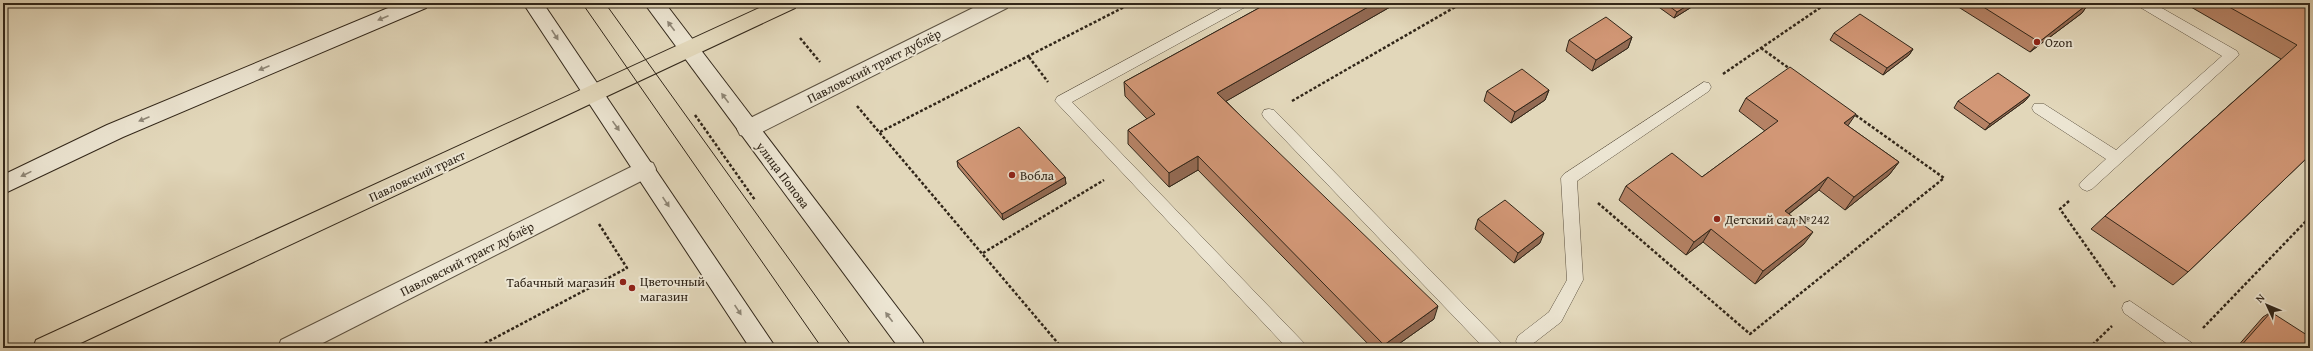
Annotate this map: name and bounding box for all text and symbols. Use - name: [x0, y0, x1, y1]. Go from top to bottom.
- one-way arrow: [378, 15, 389, 21]
- one-way arrow: [667, 21, 675, 32]
- street label: Павловский тракт дублёр: [804, 24, 944, 108]
- one-way arrow: [551, 30, 559, 41]
- place label: Ozon: [2045, 33, 2073, 52]
- marker: Ozon: [2032, 37, 2042, 47]
- one-way arrow: [257, 66, 269, 72]
- one-way arrow: [721, 93, 729, 104]
- one-way arrow: [137, 116, 149, 122]
- one-way arrow: [612, 121, 620, 132]
- street label: улица Попова: [751, 137, 815, 213]
- street label: Павловский тракт: [366, 145, 469, 207]
- place label: Вобла: [1020, 166, 1055, 185]
- marker: Вобла: [1007, 170, 1017, 180]
- one-way arrow: [20, 171, 32, 177]
- one-way arrow: [662, 197, 670, 207]
- place label: Детский сад №242: [1724, 210, 1830, 229]
- marker: Детский сад №242: [1712, 214, 1722, 224]
- street label: Павловский тракт дублёр: [397, 217, 537, 301]
- place label: Цветочный магазин: [640, 272, 705, 306]
- place label: Табачный магазин: [506, 273, 615, 292]
- marker: Табачный магазин: [618, 277, 628, 287]
- marker: Цветочный магазин: [627, 283, 637, 293]
- north arrow: [2247, 285, 2287, 325]
- text: N: [2251, 289, 2269, 306]
- one-way arrow: [735, 304, 742, 316]
- one-way arrow: [885, 311, 893, 322]

